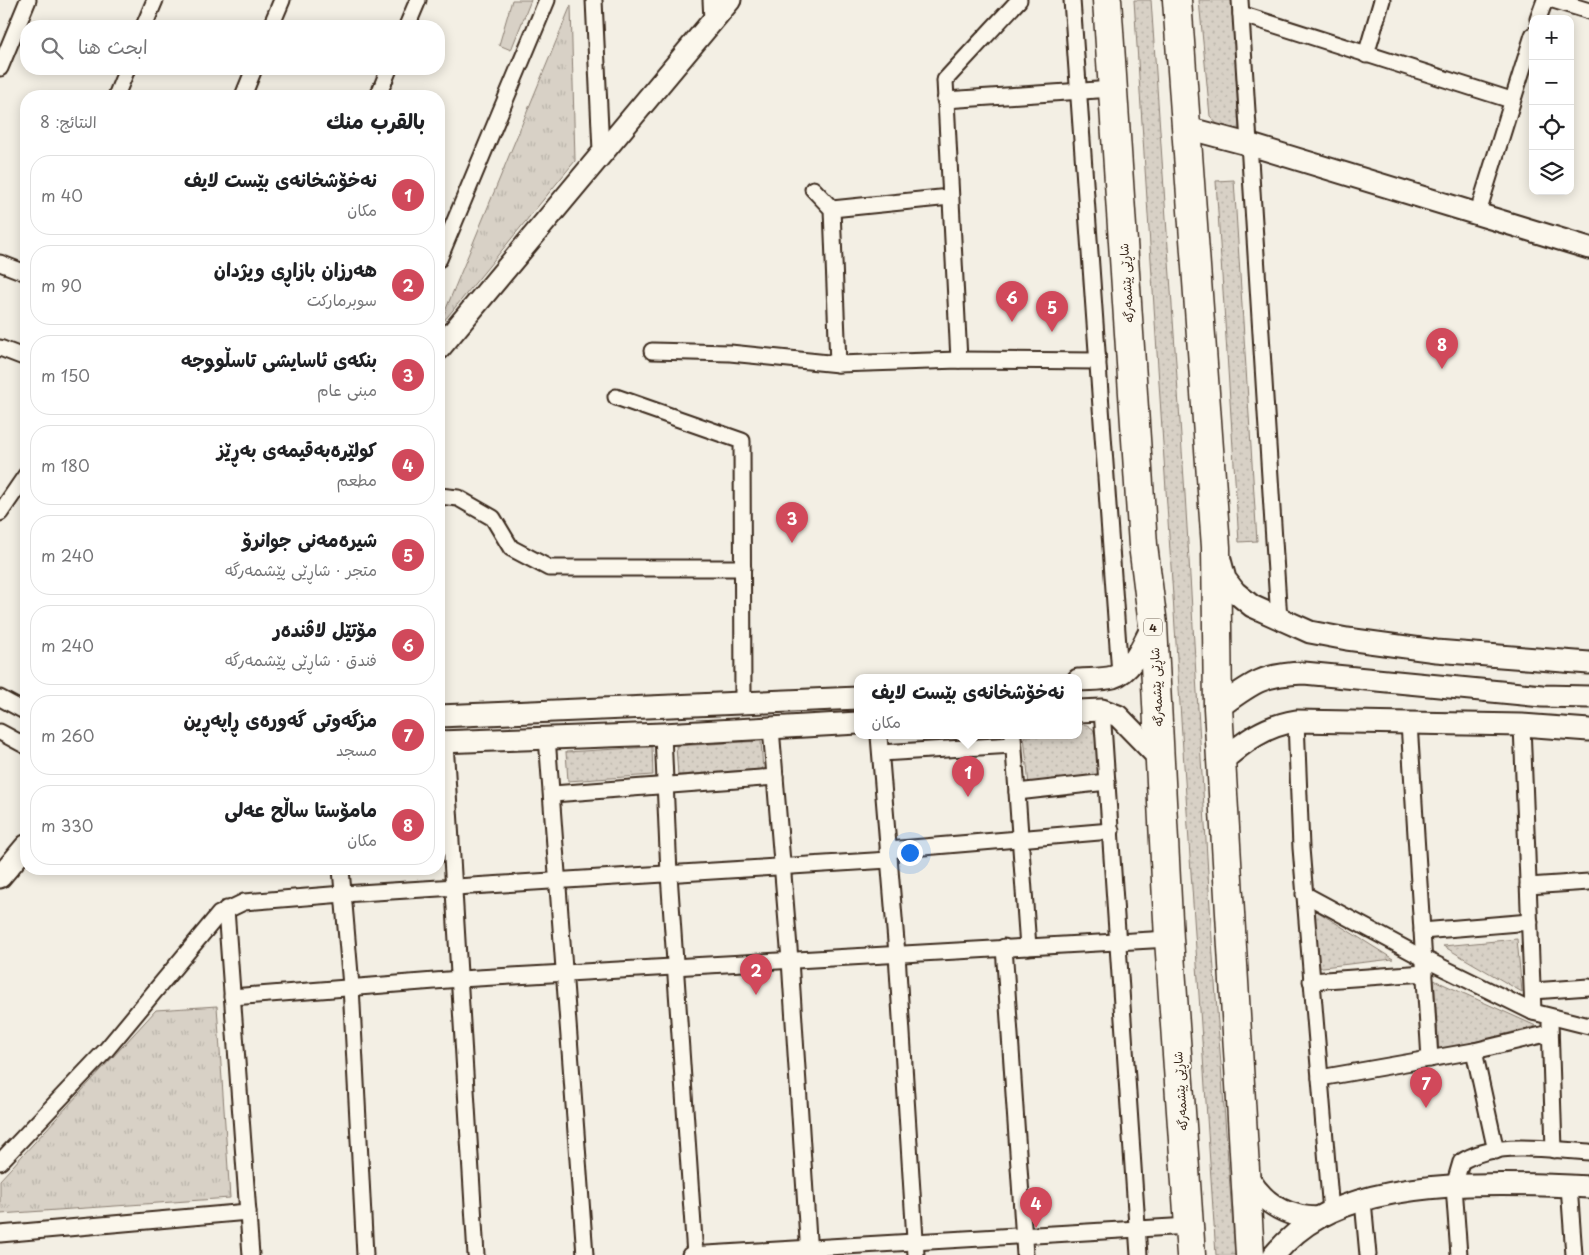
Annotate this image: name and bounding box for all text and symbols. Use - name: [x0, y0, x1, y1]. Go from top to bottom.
- map controls: [1529, 15, 1574, 195]
- button: +: [1529, 15, 1574, 60]
- search box: [20, 20, 445, 75]
- text: ابحث هنا: [78, 32, 148, 60]
- icon: search: [38, 34, 66, 62]
- button: −: [1529, 60, 1574, 105]
- text: بالقرب منك: [326, 104, 425, 136]
- button: locate: [1529, 105, 1574, 150]
- text: النتائج: 8: [40, 109, 97, 133]
- button: layers: [1529, 150, 1574, 195]
- text: نەخۆشخانەی بێست لایف: [184, 165, 377, 193]
- text: 40 m: [41, 183, 83, 207]
- text: 1: [404, 183, 412, 207]
- text: مكان: [347, 197, 377, 221]
- street label: شاڕێی پێشمەرگە: [1114, 243, 1140, 323]
- text: ھەرزان بازاڕی ویژدان: [214, 255, 377, 283]
- text: 90 m: [41, 273, 82, 297]
- text: 2: [402, 273, 414, 297]
- pin: 6: [996, 281, 1028, 322]
- text: سوبرماركت: [307, 287, 377, 311]
- pin: 5: [1036, 291, 1068, 332]
- pin: 8: [1426, 328, 1458, 369]
- text: بنکەی ئاسایشی تاسڵووجە: [181, 345, 377, 373]
- text: 150 m: [41, 363, 90, 387]
- text: 3: [403, 363, 413, 387]
- text: مبنى عام: [317, 377, 377, 401]
- text: کولێرەبەقیمەی بەڕێز: [217, 435, 377, 463]
- text: 180 m: [41, 453, 90, 477]
- text: 4: [403, 453, 413, 477]
- text: مطعم: [337, 467, 377, 491]
- pin: 3: [776, 502, 808, 543]
- text: شیرەمەنی جوانرۆ: [242, 525, 377, 553]
- text: 240 m: [41, 543, 94, 567]
- text: 5: [403, 543, 413, 567]
- text: متجر · شاڕێی پێشمەرگە: [225, 557, 377, 581]
- text: مۆتێل لاڤندەر: [273, 615, 377, 643]
- road number: 4: [1144, 618, 1162, 636]
- text: 240 m: [41, 633, 94, 657]
- text: 6: [402, 633, 414, 657]
- text: فندق · شاڕێی پێشمەرگە: [225, 647, 377, 671]
- street label: شاڕێی پێشمەرگە: [1145, 647, 1169, 727]
- popup: [854, 674, 1082, 739]
- text: نەخۆشخانەی بێست لایف: [871, 677, 1065, 705]
- text: مزگەوتی گەورەی ڕاپەڕین: [184, 705, 377, 733]
- text: مكان: [871, 709, 901, 733]
- text: 260 m: [41, 723, 94, 747]
- text: 7: [403, 723, 413, 747]
- text: مسجد: [336, 737, 377, 761]
- pin: 1: [952, 756, 984, 797]
- text: مامۆستا ساڵح عەلی: [224, 795, 377, 823]
- text: 330 m: [41, 813, 94, 837]
- text: 8: [403, 813, 413, 837]
- text: مكان: [347, 827, 377, 851]
- your location: [897, 840, 923, 866]
- pin: 2: [740, 954, 772, 995]
- street label: شاڕێی پێشمەرگە: [1168, 1051, 1194, 1131]
- pin: 7: [1410, 1067, 1442, 1108]
- pin: 4: [1020, 1187, 1052, 1228]

